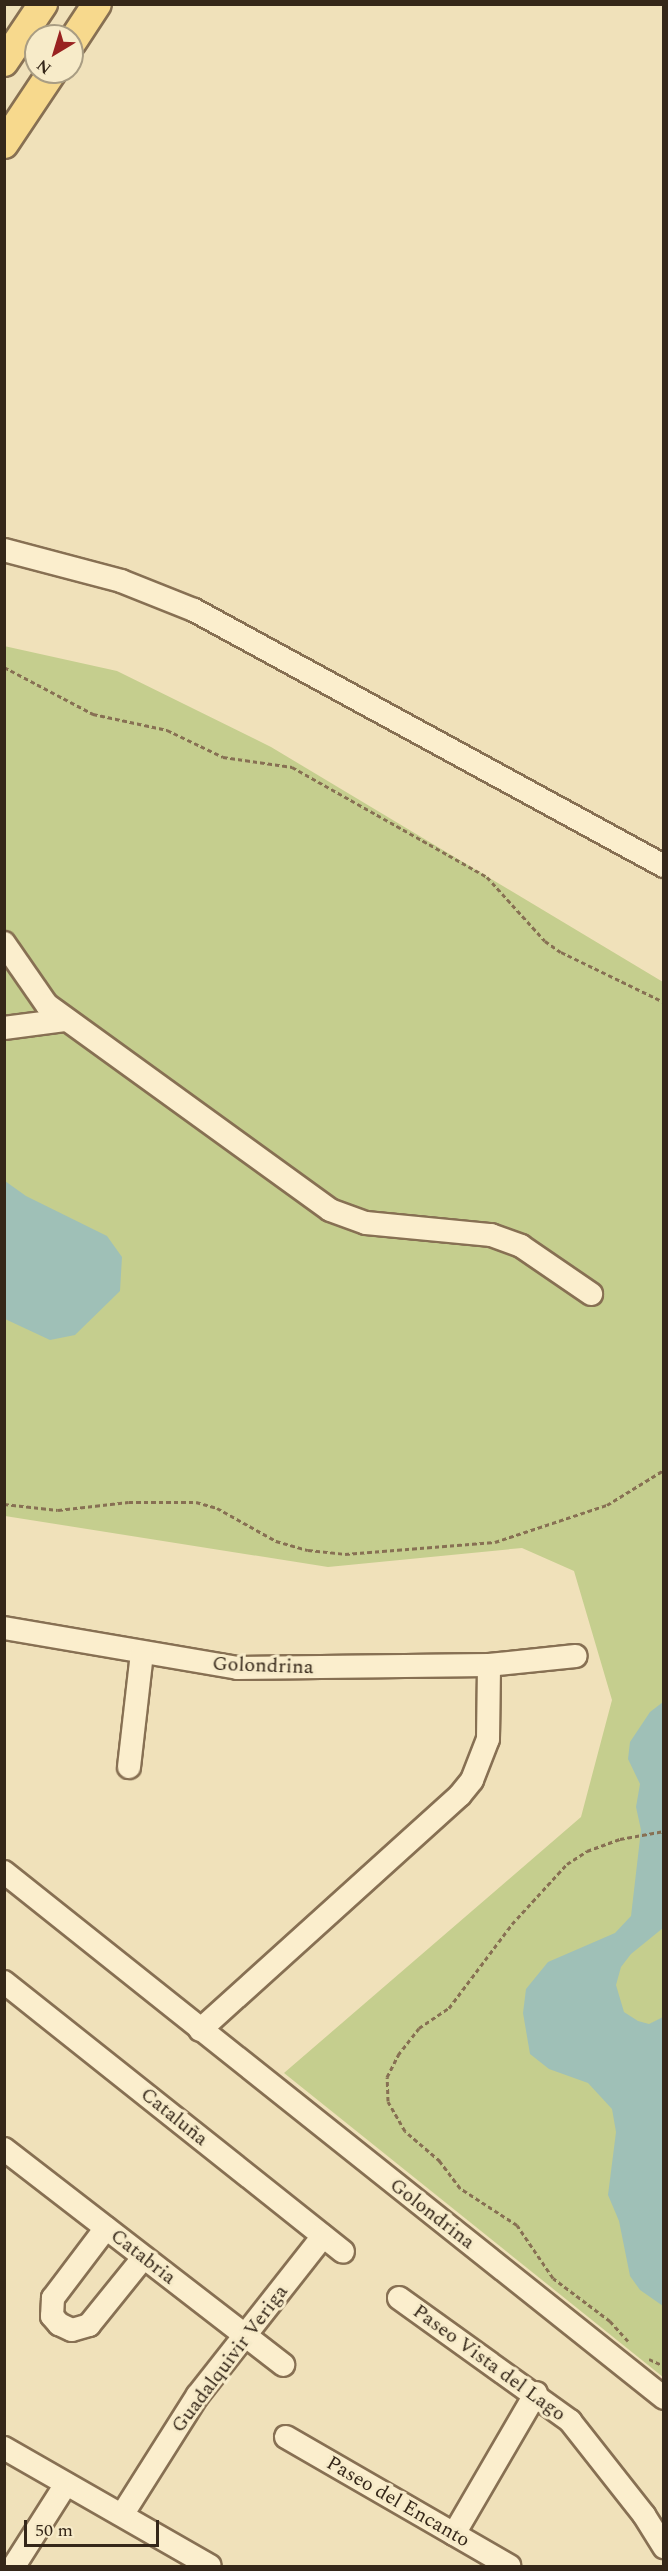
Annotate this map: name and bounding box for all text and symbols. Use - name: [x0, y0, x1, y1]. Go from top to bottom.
- north arrow: [24, 24, 84, 84]
- text: N: [32, 53, 57, 80]
- street label: Golondrina: [212, 1652, 314, 1680]
- street label: Cataluña: [136, 2083, 212, 2151]
- street label: Golondrina: [385, 2173, 479, 2255]
- street label: Catabria: [106, 2224, 180, 2290]
- street label: Guadalquivir Veriga: [167, 2280, 293, 2438]
- street label: Paseo Vista del Lago: [408, 2299, 570, 2427]
- street label: Paseo del Encanto: [322, 2451, 474, 2553]
- scale bar: [27, 2508, 162, 2546]
- text: 50 m: [35, 2517, 73, 2544]

